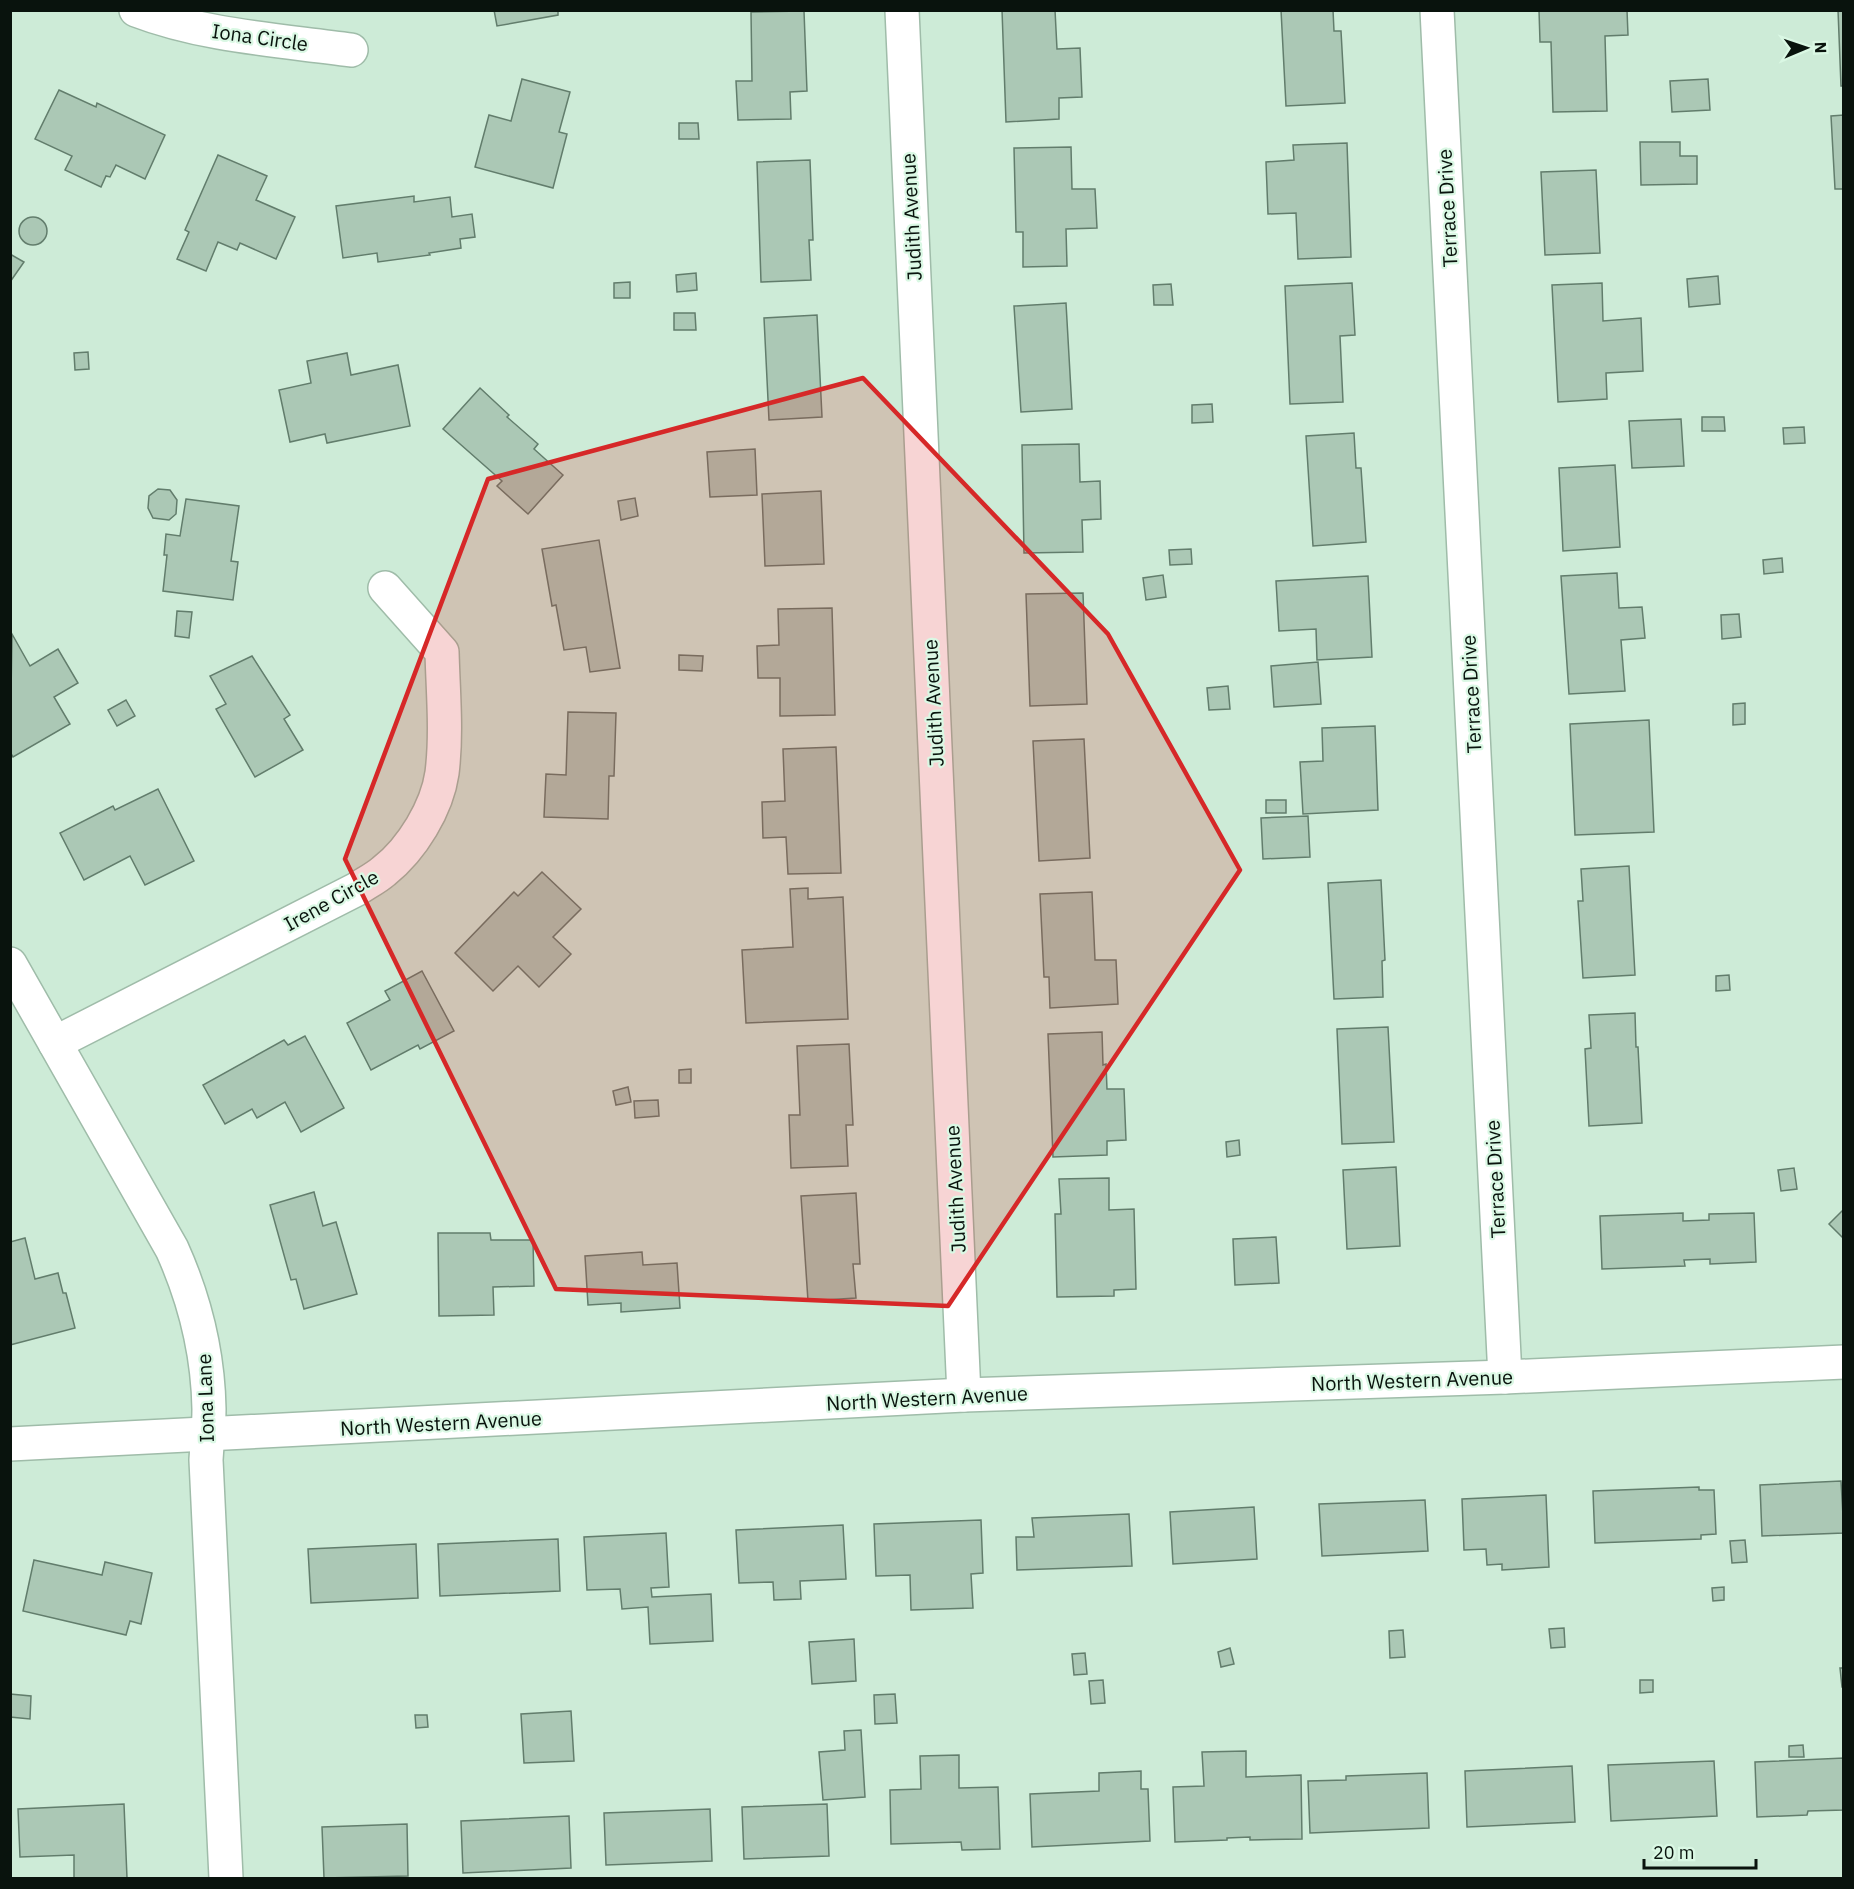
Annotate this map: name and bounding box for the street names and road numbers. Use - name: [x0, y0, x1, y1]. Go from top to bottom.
- street label: Iona Circle: [210, 17, 310, 57]
- street label: Terrace Drive: [1430, 148, 1464, 268]
- street label: Judith Avenue: [894, 152, 928, 282]
- street label: Terrace Drive: [1454, 634, 1488, 754]
- street label: Judith Avenue: [916, 638, 950, 768]
- street label: Irene Circle: [279, 863, 383, 937]
- street label: Terrace Drive: [1478, 1119, 1512, 1239]
- street label: Judith Avenue: [938, 1124, 972, 1254]
- street label: Iona Lane: [190, 1353, 220, 1443]
- street label: North Western Avenue: [1311, 1363, 1513, 1397]
- street label: North Western Avenue: [825, 1379, 1029, 1417]
- street label: North Western Avenue: [339, 1404, 543, 1442]

